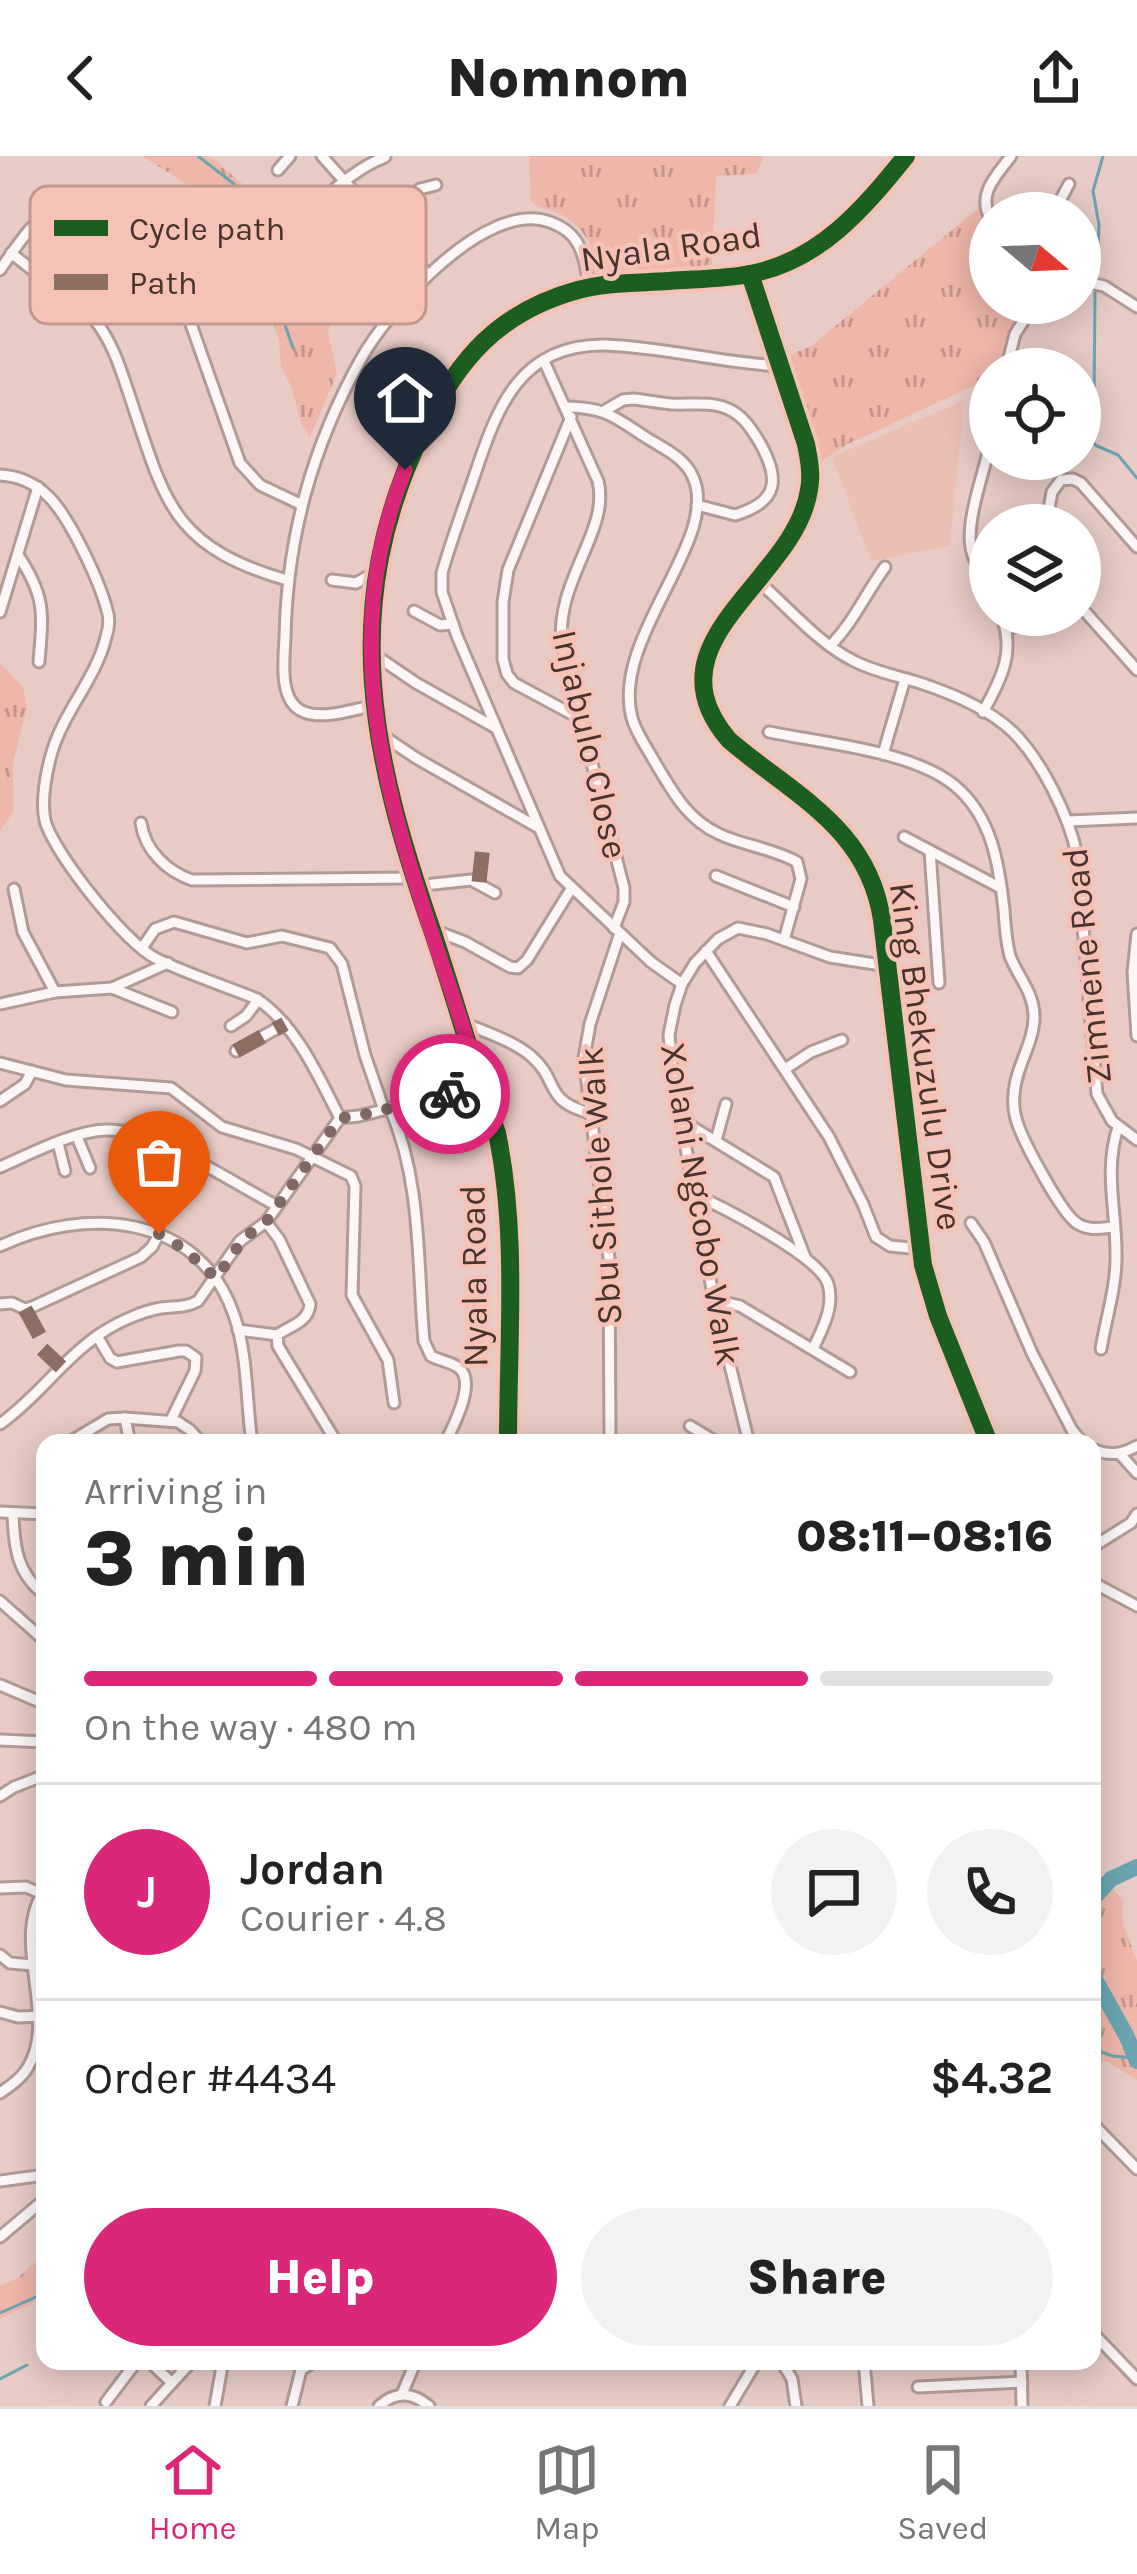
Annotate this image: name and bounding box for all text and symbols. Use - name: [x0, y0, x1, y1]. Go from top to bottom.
- icon: back: [48, 45, 114, 111]
- icon: share: [1023, 45, 1089, 111]
- text: Nomnom: [447, 46, 690, 110]
- legend: [30, 186, 426, 324]
- north arrow: [969, 192, 1101, 324]
- map controls: [969, 192, 1101, 636]
- text: Cycle path: [129, 210, 285, 248]
- street label: Nyala Road: [578, 213, 764, 280]
- text: Path: [129, 264, 198, 302]
- pin: [354, 347, 456, 470]
- button: locate: [969, 348, 1101, 480]
- icon: home: [372, 365, 438, 431]
- button: layers: [969, 504, 1101, 636]
- street label: Injabulo Close: [543, 626, 637, 863]
- street label: Zimnene Road: [1054, 846, 1120, 1086]
- street label: King Bhekuzulu Drive: [881, 879, 971, 1233]
- courier: [390, 1034, 510, 1154]
- street label: Xolani Ngcobo Walk: [652, 1039, 750, 1369]
- street label: Sbu Sithole Walk: [569, 1045, 631, 1327]
- icon: bike: [417, 1061, 483, 1127]
- pin: [108, 1111, 210, 1234]
- icon: bag: [126, 1129, 192, 1195]
- street label: Nyala Road: [451, 1184, 497, 1368]
- text: Arriving in: [84, 1468, 267, 1514]
- text: 08:11–08:16: [796, 1510, 1053, 1562]
- text: 3 min: [84, 1513, 309, 1605]
- text: On the way · 480 m: [84, 1704, 417, 1750]
- button: chat: [771, 1829, 897, 1955]
- button: phone: [927, 1829, 1053, 1955]
- text: Jordan: [240, 1843, 385, 1895]
- text: J: [137, 1866, 157, 1918]
- text: Courier · 4.8: [240, 1895, 447, 1941]
- text: Order #4434: [84, 2052, 336, 2104]
- text: $4.32: [930, 2052, 1053, 2104]
- button: Help: [84, 2208, 557, 2346]
- button: Share: [581, 2208, 1053, 2346]
- tab: Home: [149, 2437, 237, 2547]
- tab: Map: [534, 2437, 600, 2547]
- tab: Saved: [897, 2437, 988, 2547]

